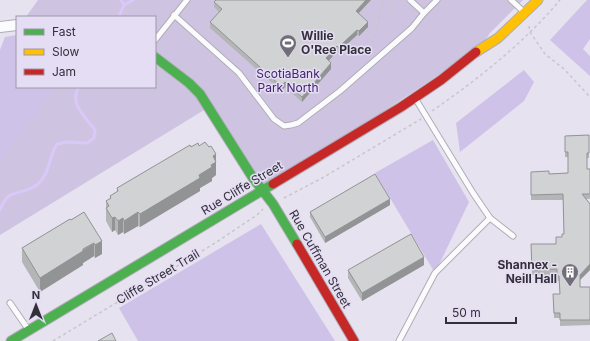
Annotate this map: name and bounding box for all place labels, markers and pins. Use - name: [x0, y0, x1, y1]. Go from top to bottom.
- place label: Willie O'Ree Place: [301, 28, 371, 57]
- sports icon: Willie O'Ree Place: [278, 33, 298, 58]
- place label: Shannex - Neill Hall: [497, 257, 557, 286]
- building icon: Shannex - Neill Hall: [560, 262, 580, 287]

